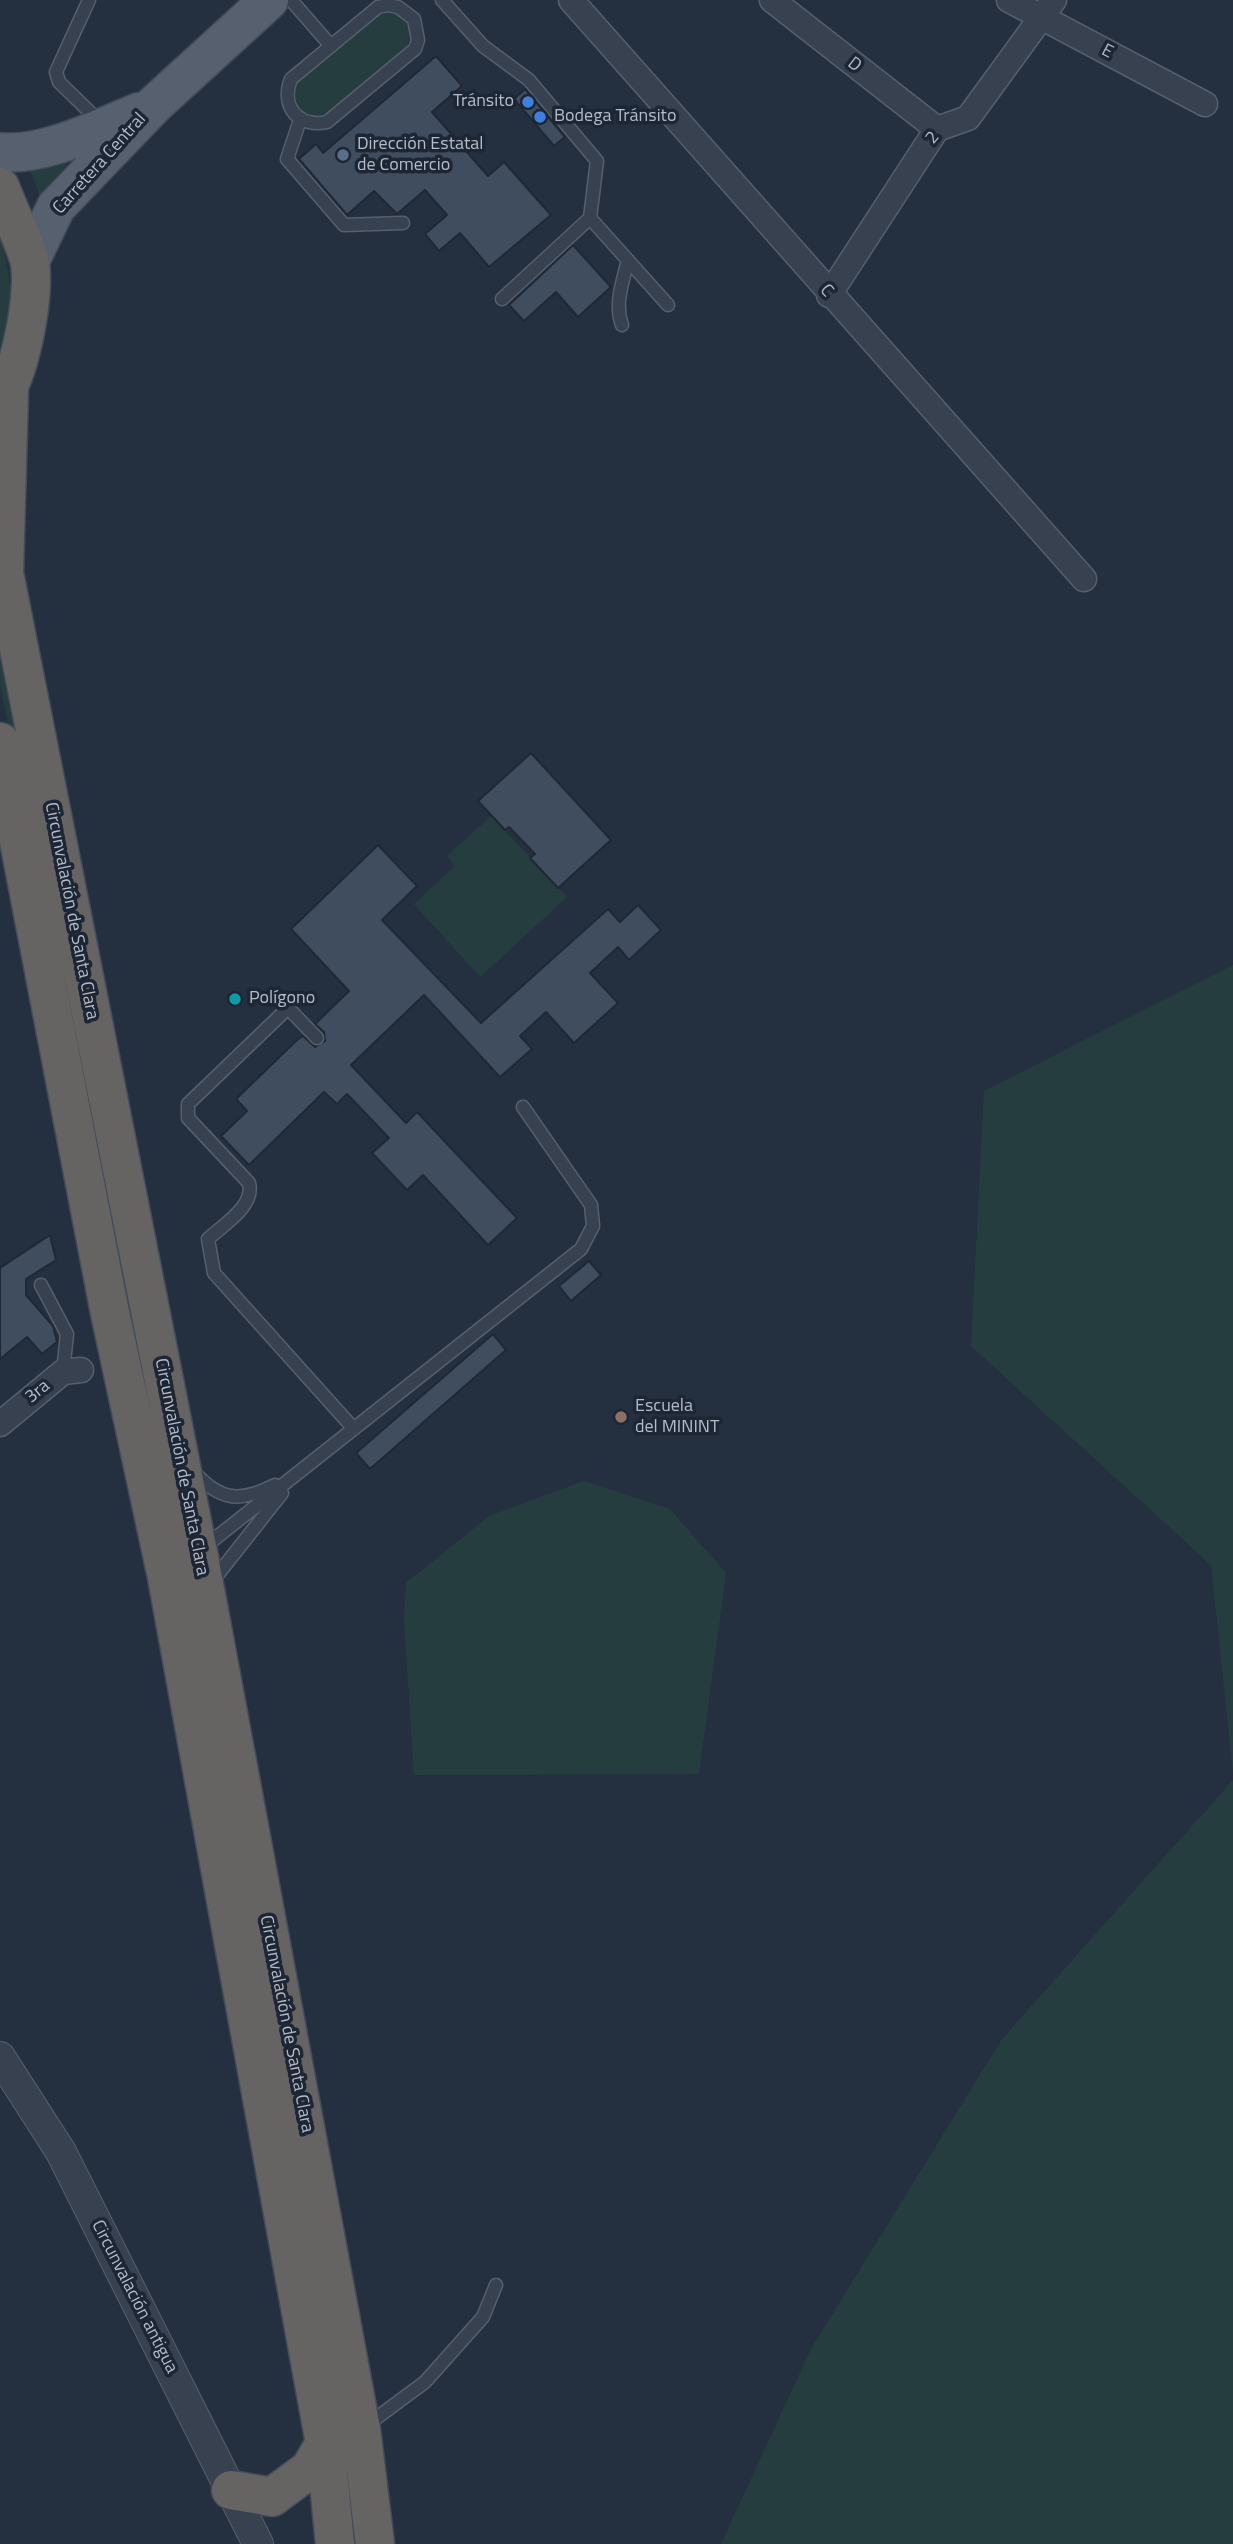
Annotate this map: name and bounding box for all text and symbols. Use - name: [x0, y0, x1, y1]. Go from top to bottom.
- street label: E: [1098, 40, 1116, 64]
- street label: D: [843, 53, 865, 77]
- place label: Tránsito: [453, 91, 514, 113]
- marker: Tránsito: [520, 94, 536, 110]
- place label: Bodega Tránsito: [554, 106, 676, 128]
- street label: Carretera Central: [49, 109, 151, 219]
- marker: Bodega Tránsito: [532, 109, 548, 125]
- street label: 2: [921, 127, 945, 149]
- place label: Dirección Estatal de Comercio: [357, 134, 484, 176]
- marker: Dirección Estatal de Comercio: [335, 147, 351, 163]
- street label: C: [815, 280, 837, 302]
- street label: Circunvalación de Santa Clara: [39, 801, 103, 1021]
- place label: Polígono: [249, 988, 315, 1010]
- marker: Polígono: [227, 991, 243, 1007]
- street label: Circunvalación de Santa Clara: [149, 1357, 213, 1577]
- street label: 3ra: [21, 1376, 55, 1408]
- place label: Escuela del MININT: [635, 1396, 720, 1438]
- marker: Escuela del MININT: [613, 1409, 629, 1425]
- street label: Circunvalación de Santa Clara: [254, 1914, 318, 2134]
- street label: Circunvalación antigua: [86, 2217, 182, 2377]

